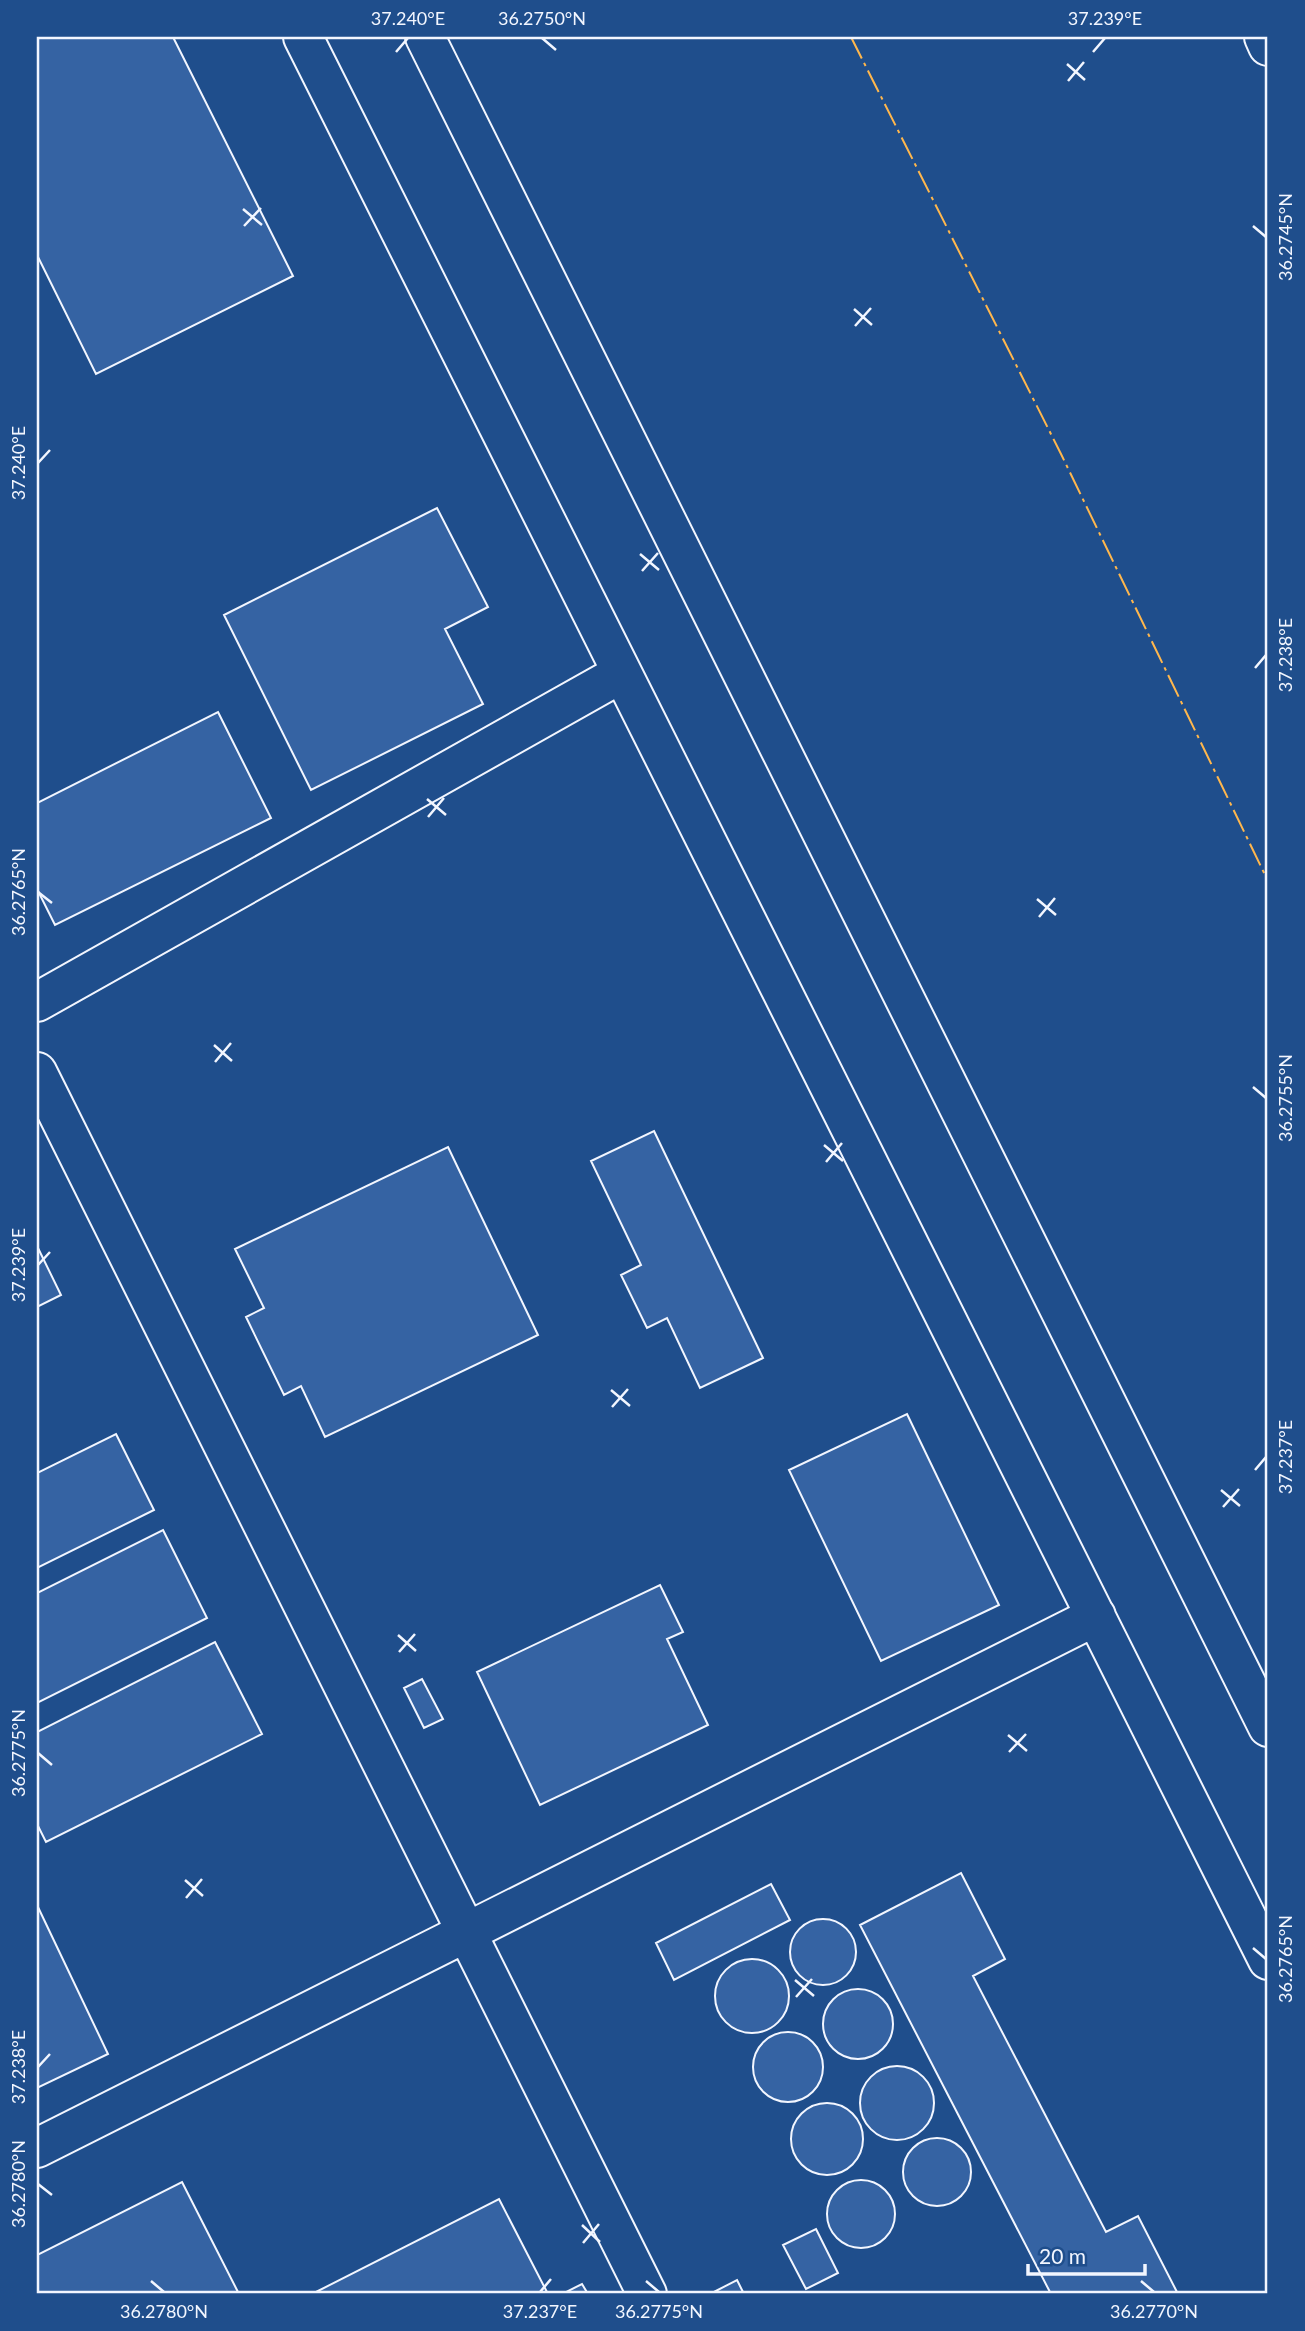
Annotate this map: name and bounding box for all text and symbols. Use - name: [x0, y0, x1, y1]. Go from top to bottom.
- text: 37.240°E: [371, 7, 445, 29]
- text: 36.2750°N: [498, 7, 586, 29]
- text: 37.239°E: [1068, 7, 1142, 29]
- text: 36.2745°N: [1274, 193, 1296, 281]
- text: 37.240°E: [7, 426, 29, 500]
- text: 37.238°E: [1274, 618, 1296, 692]
- text: 36.2765°N: [7, 848, 29, 936]
- text: 36.2755°N: [1274, 1054, 1296, 1142]
- text: 37.239°E: [7, 1228, 29, 1302]
- text: 37.237°E: [1274, 1420, 1296, 1494]
- text: 36.2775°N: [7, 1709, 29, 1797]
- text: 36.2765°N: [1274, 1915, 1296, 2003]
- text: 37.238°E: [7, 2030, 29, 2104]
- text: 36.2780°N: [7, 2140, 29, 2228]
- scale bar: [1028, 2233, 1146, 2277]
- text: 20 m: [1039, 2243, 1086, 2268]
- text: 36.2780°N: [120, 2300, 208, 2322]
- text: 37.237°E: [503, 2300, 577, 2322]
- text: 36.2775°N: [615, 2300, 703, 2322]
- text: 36.2770°N: [1110, 2300, 1198, 2322]

